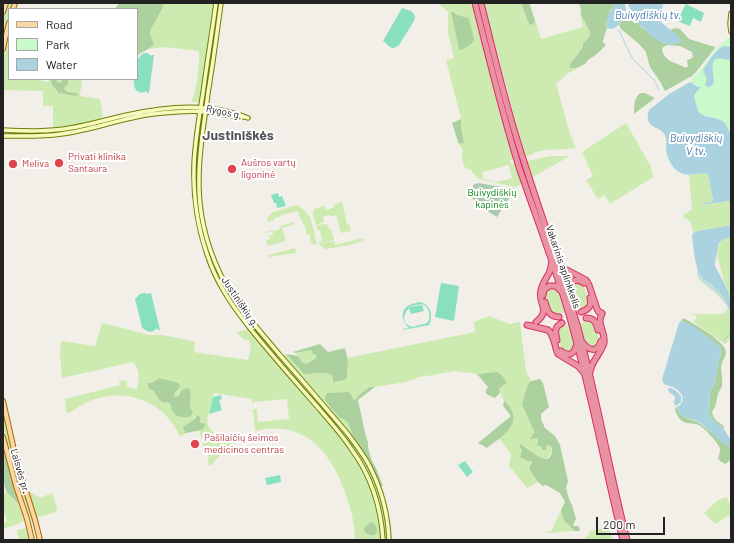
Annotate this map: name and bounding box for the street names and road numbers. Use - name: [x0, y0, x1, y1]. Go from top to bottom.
- street label: Rygos g.: [205, 102, 243, 122]
- street label: Vakarinis aplinkkelis: [543, 224, 583, 310]
- street label: Justiniškių g.: [219, 275, 261, 329]
- street label: Laisvės pr.: [8, 447, 32, 495]

